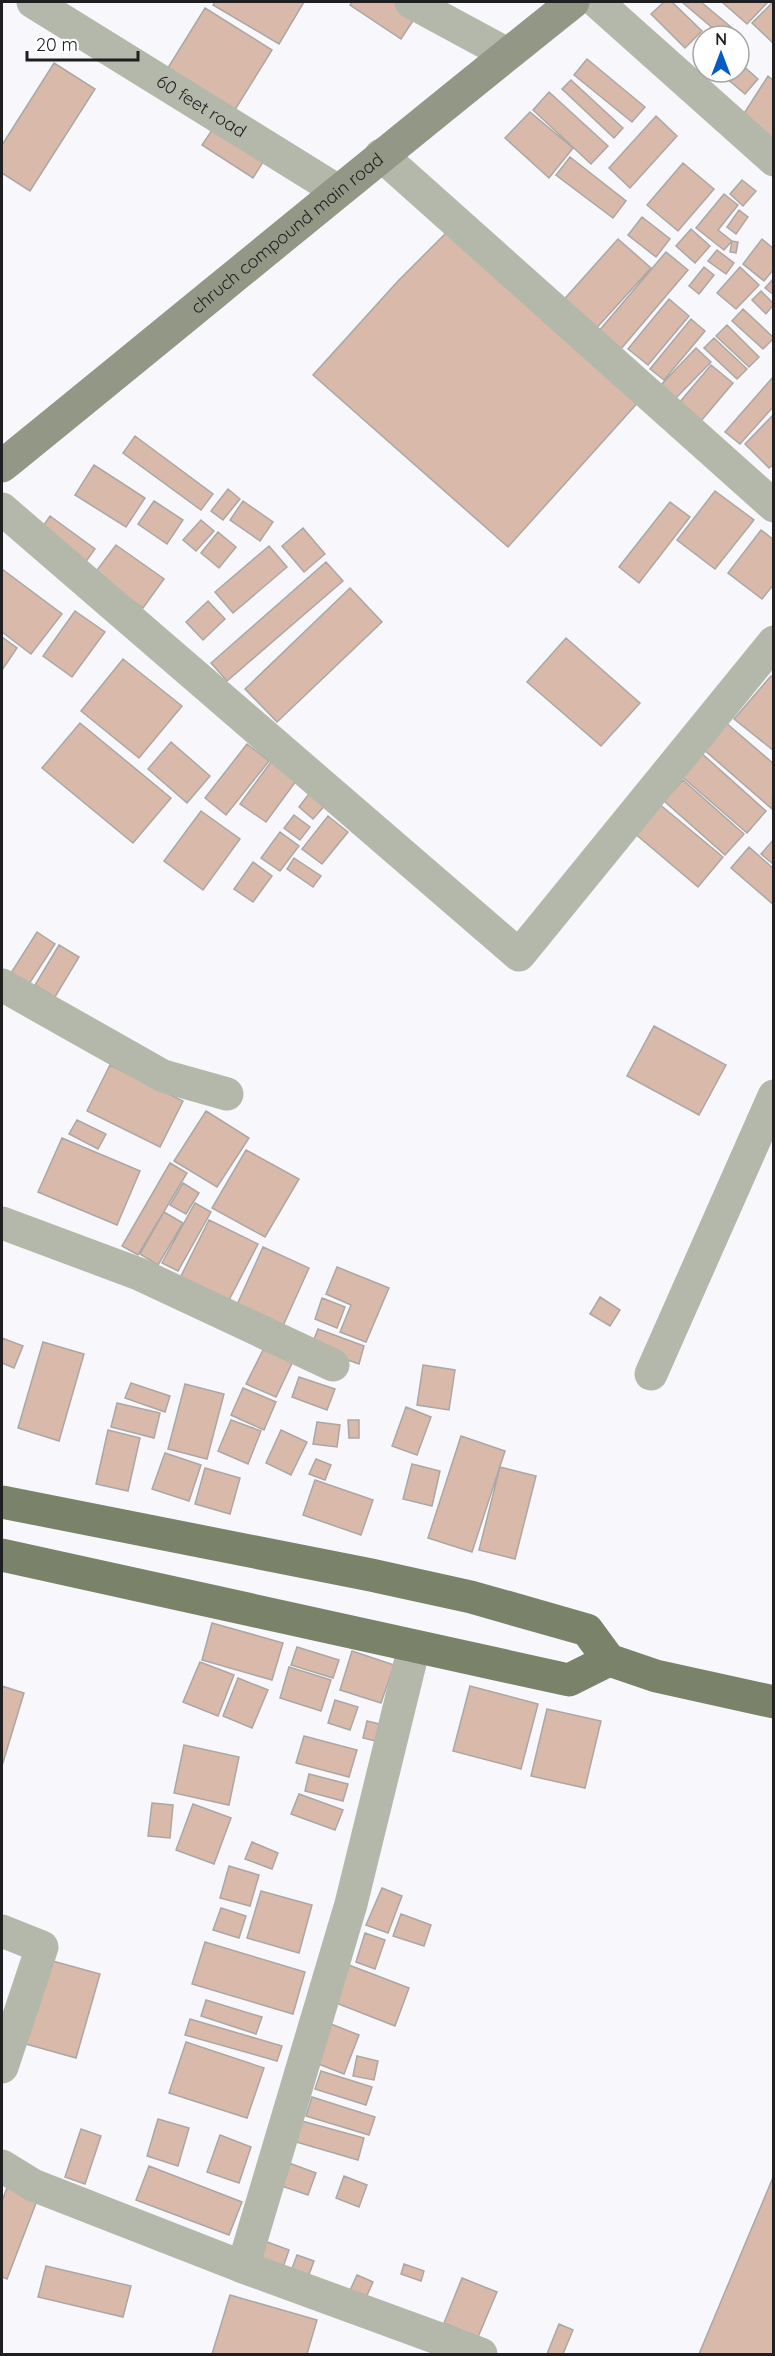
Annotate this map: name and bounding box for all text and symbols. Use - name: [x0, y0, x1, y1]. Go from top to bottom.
- scale bar: [27, 24, 138, 62]
- north arrow: [691, 24, 751, 84]
- text: N: [715, 29, 727, 49]
- text: 20 m: [36, 33, 78, 56]
- street label: 60 feet road: [152, 69, 251, 142]
- street label: chruch compound main road: [186, 148, 388, 319]

